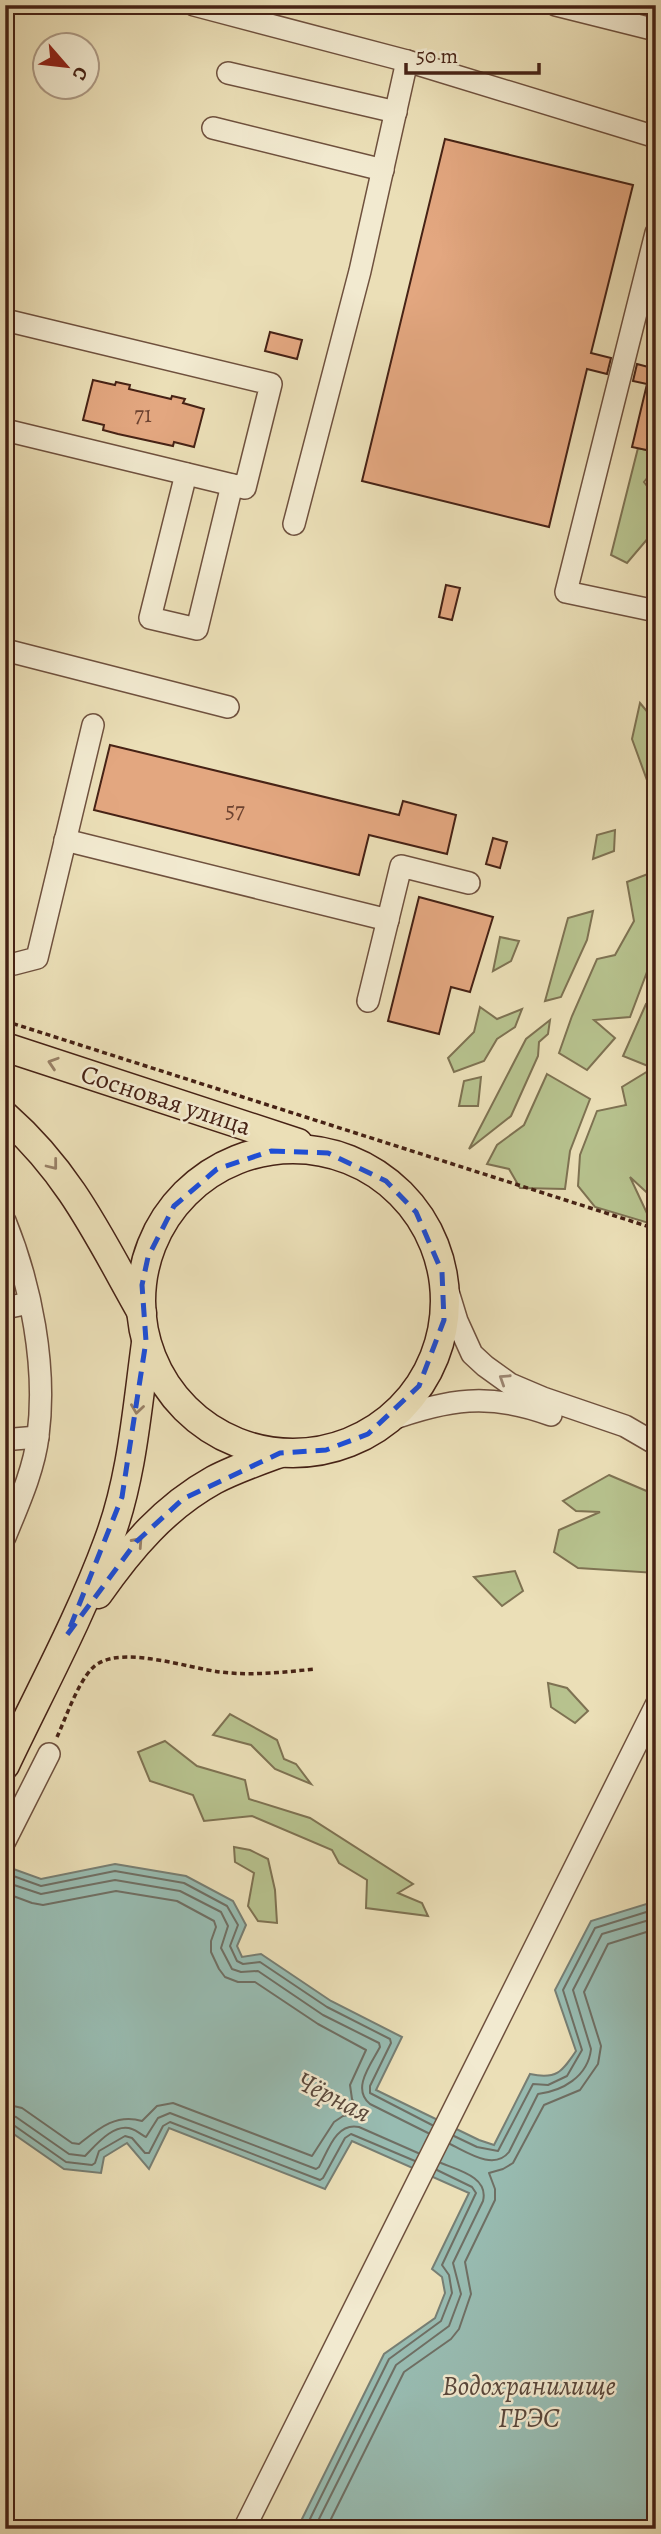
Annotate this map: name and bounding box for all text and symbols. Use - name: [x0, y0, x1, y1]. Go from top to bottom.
- north arrow: [32, 32, 102, 102]
- scale bar: [406, 32, 538, 76]
- text: 50 m: [416, 42, 458, 70]
- text: С: [66, 62, 94, 85]
- house number: 71: [134, 399, 152, 430]
- house number: 57: [225, 795, 245, 826]
- street label: Сосновая улица: [76, 1056, 256, 1144]
- one-way arrow: [48, 1057, 60, 1071]
- one-way arrow: [44, 1157, 57, 1169]
- one-way arrow: [499, 1374, 512, 1387]
- one-way arrow: [130, 1403, 145, 1415]
- one-way arrow: [130, 1537, 142, 1550]
- water label: Чёрная: [290, 2062, 378, 2132]
- water label: Водохранилище ГРЭС: [442, 2367, 616, 2437]

